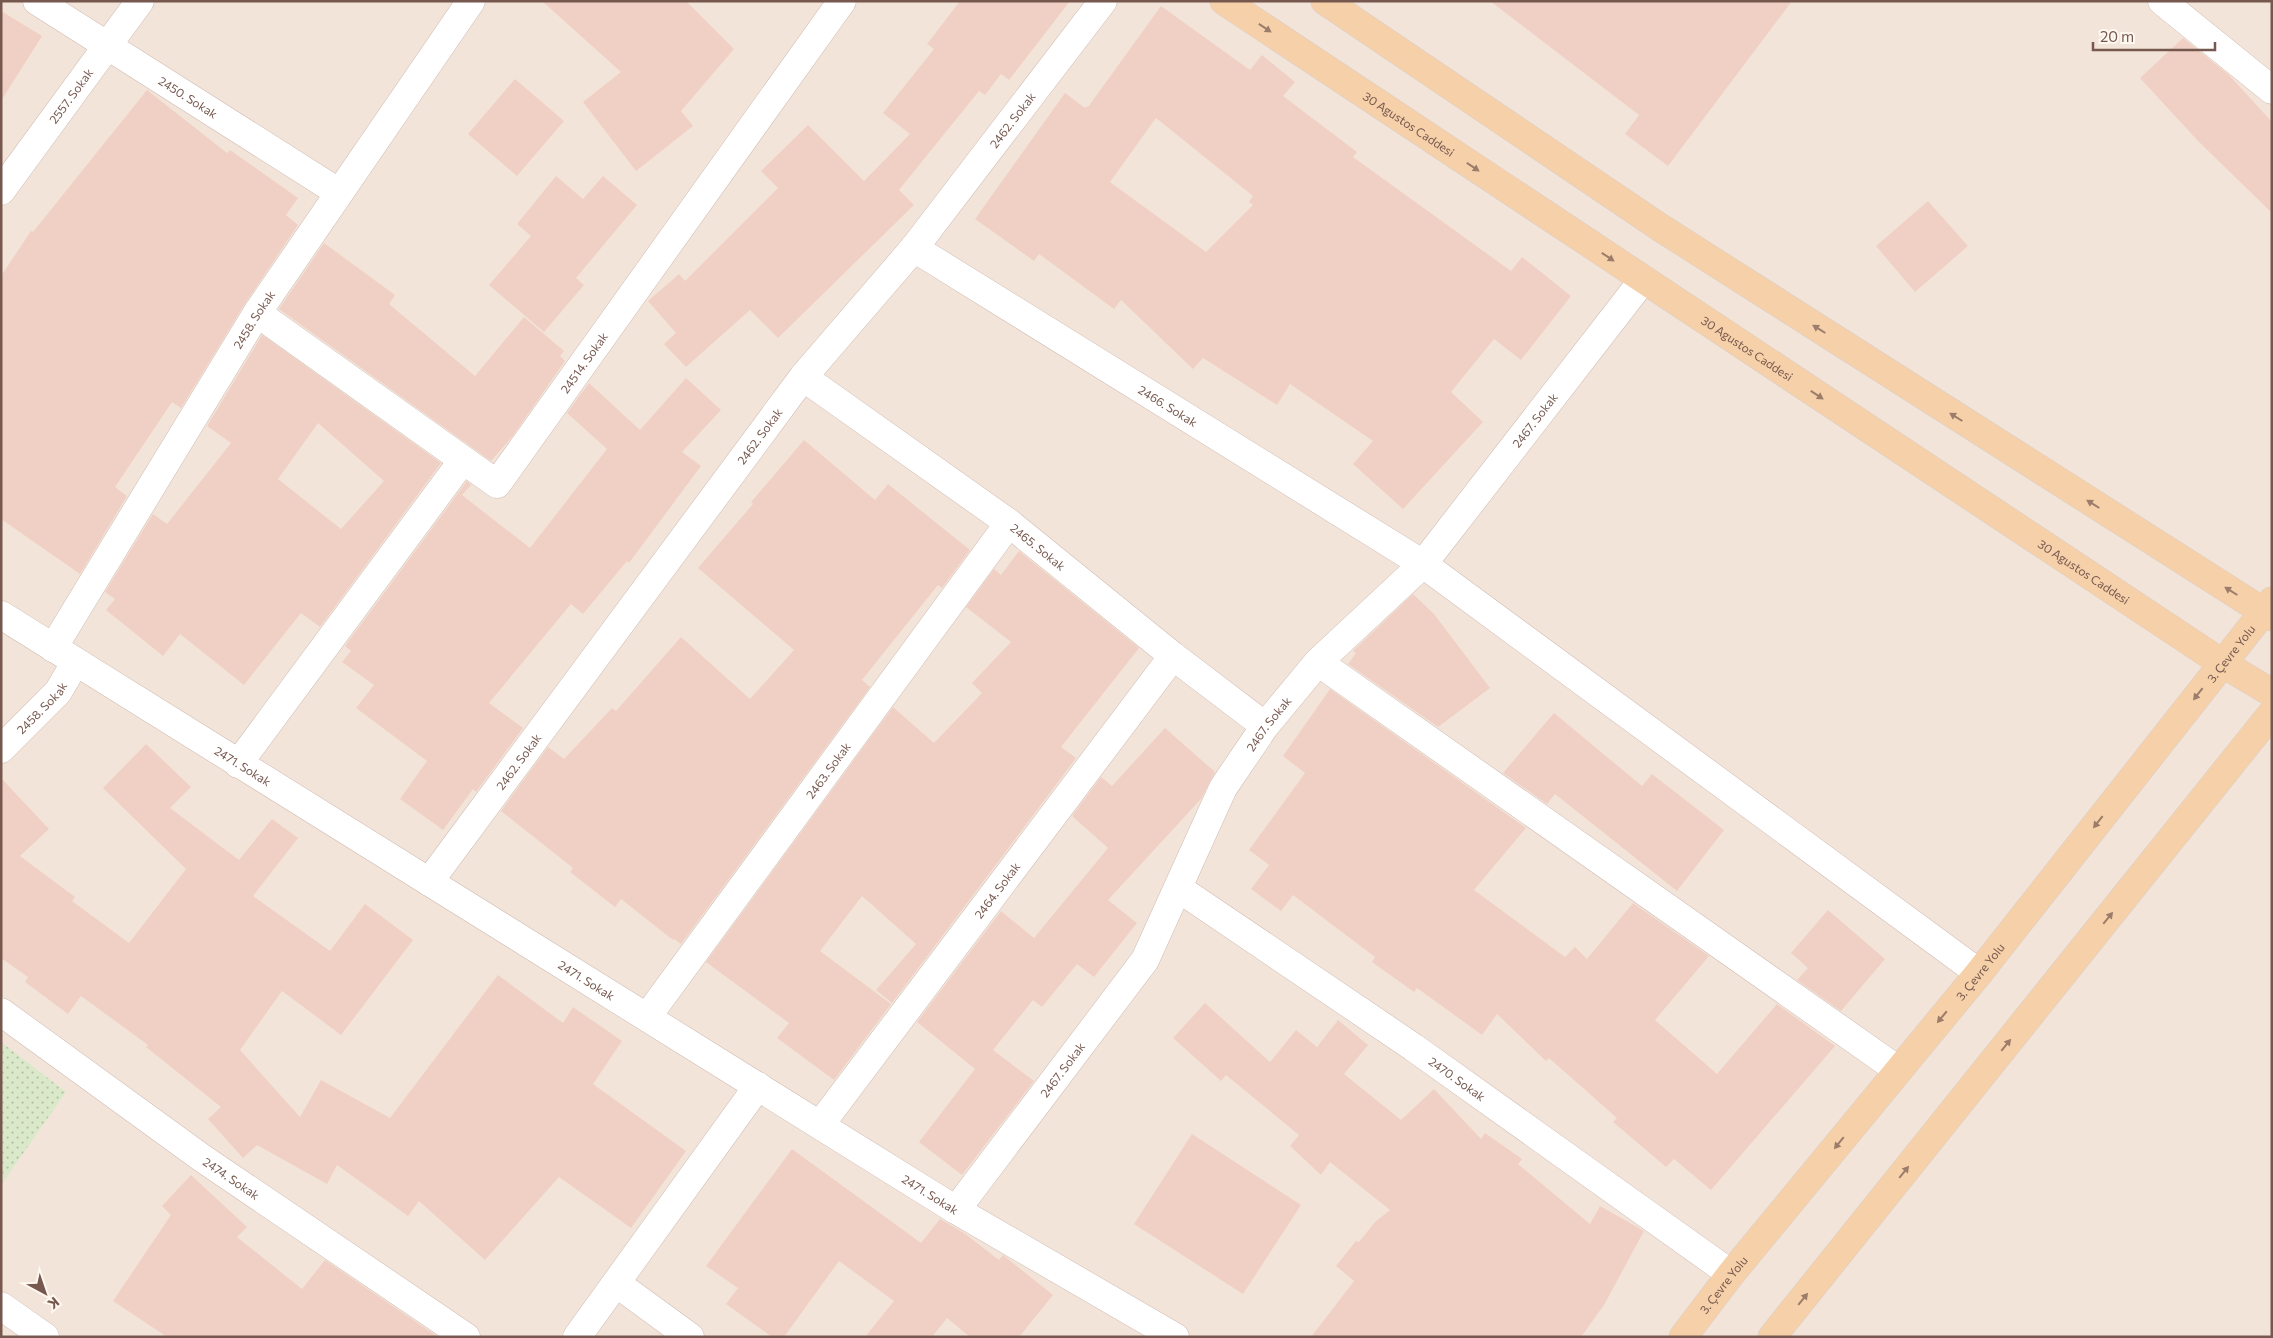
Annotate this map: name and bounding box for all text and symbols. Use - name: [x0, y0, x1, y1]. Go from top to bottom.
- scale bar: [2093, 20, 2216, 52]
- one-way arrow: [1258, 23, 1272, 33]
- text: 20 m: [2100, 27, 2134, 45]
- street label: 2557. Sokak: [46, 65, 96, 126]
- street label: 2450. Sokak: [156, 73, 221, 121]
- street label: 30 Agustos Caddesi: [1361, 88, 1457, 159]
- street label: 2462. Sokak: [986, 89, 1038, 150]
- one-way arrow: [1466, 162, 1480, 172]
- one-way arrow: [1601, 252, 1615, 262]
- street label: 2458. Sokak: [230, 287, 278, 351]
- street label: 30 Agustos Caddesi: [1699, 313, 1796, 383]
- one-way arrow: [1813, 325, 1826, 334]
- street label: 24514. Sokak: [557, 329, 611, 396]
- street label: 2466. Sokak: [1136, 382, 1200, 430]
- street label: 2467. Sokak: [1509, 390, 1560, 450]
- one-way arrow: [1810, 390, 1823, 400]
- street label: 2462. Sokak: [734, 405, 785, 467]
- one-way arrow: [1950, 412, 1963, 421]
- one-way arrow: [2087, 499, 2100, 509]
- street label: 2465. Sokak: [1008, 520, 1069, 573]
- street label: 30 Agustos Caddesi: [2036, 536, 2132, 607]
- one-way arrow: [2224, 586, 2237, 596]
- street label: 3. Çevre Yolu: [2204, 622, 2258, 685]
- street label: 2458. Sokak: [14, 679, 70, 736]
- one-way arrow: [2193, 687, 2203, 701]
- street label: 2467. Sokak: [1243, 693, 1294, 754]
- street label: 2462. Sokak: [493, 730, 544, 792]
- street label: 2463. Sokak: [803, 739, 853, 801]
- street label: 2471. Sokak: [212, 743, 274, 789]
- one-way arrow: [2092, 815, 2103, 828]
- street label: 2464. Sokak: [971, 859, 1023, 921]
- one-way arrow: [2102, 912, 2113, 925]
- street label: 3. Çevre Yolu: [1953, 940, 2007, 1003]
- street label: 2471. Sokak: [556, 957, 618, 1003]
- one-way arrow: [1937, 1011, 1948, 1024]
- one-way arrow: [2001, 1038, 2011, 1052]
- street label: 2467. Sokak: [1037, 1039, 1088, 1100]
- street label: 2470. Sokak: [1426, 1054, 1489, 1104]
- one-way arrow: [1833, 1136, 1844, 1149]
- street label: 2474. Sokak: [201, 1154, 263, 1202]
- one-way arrow: [1899, 1166, 1910, 1179]
- street label: 2471. Sokak: [900, 1171, 961, 1217]
- street label: 3. Çevre Yolu: [1696, 1253, 1750, 1316]
- north arrow: [20, 1268, 70, 1318]
- one-way arrow: [1797, 1293, 1808, 1306]
- text: K: [44, 1294, 63, 1313]

